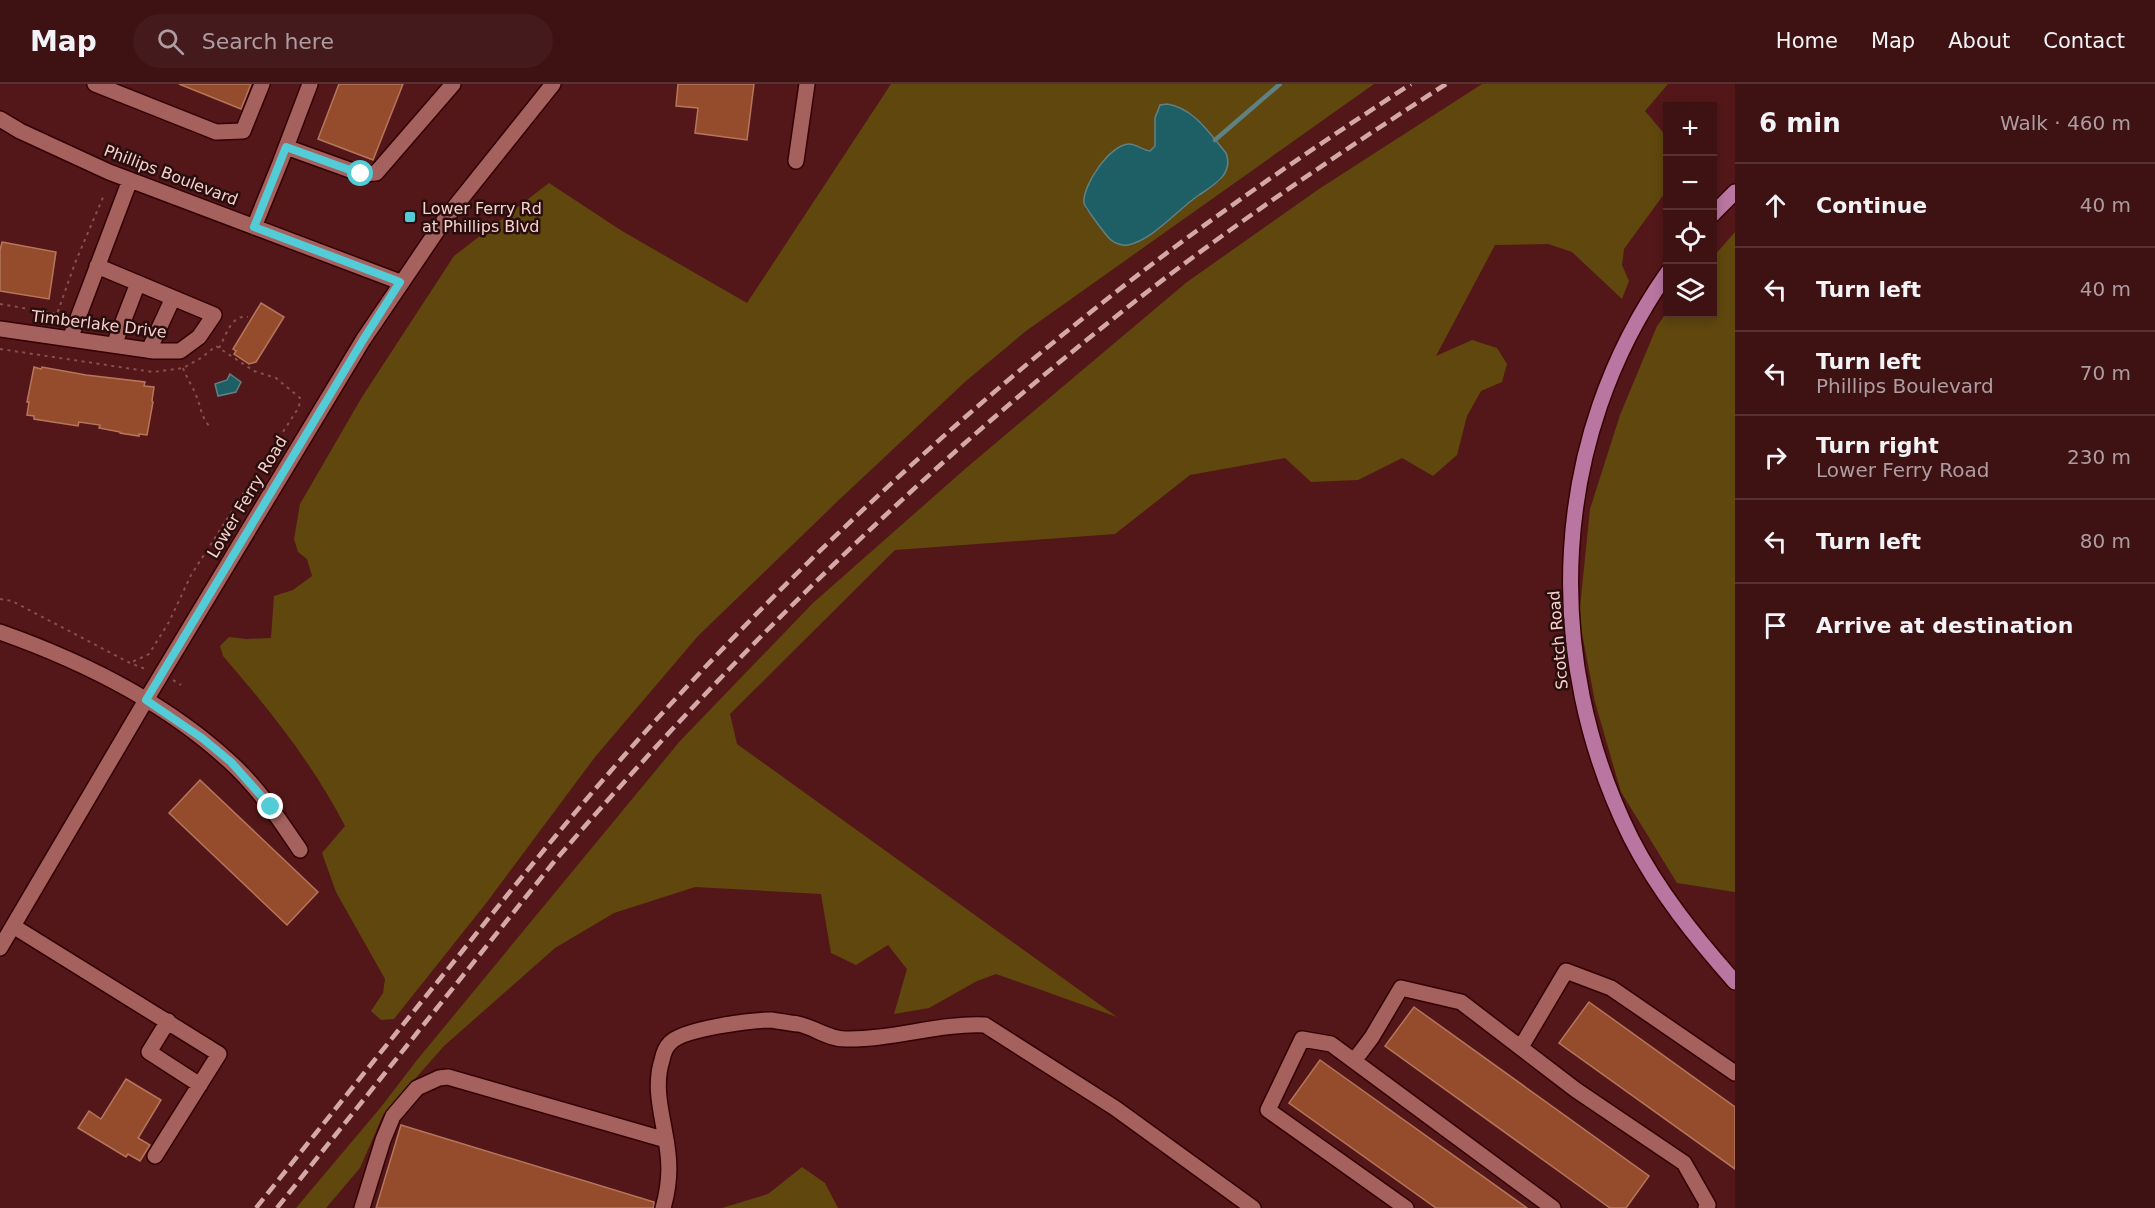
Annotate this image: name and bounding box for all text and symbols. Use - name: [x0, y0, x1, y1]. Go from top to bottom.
- search box: [133, 14, 553, 68]
- text: Map: [30, 25, 97, 58]
- icon: search: [154, 25, 187, 58]
- text: Search here: [202, 29, 334, 54]
- text: Home: [1776, 29, 1838, 53]
- text: Map: [1871, 29, 1915, 53]
- text: About: [1948, 29, 2010, 53]
- text: Contact: [2043, 29, 2125, 53]
- map controls: [1663, 102, 1717, 318]
- button: +: [1663, 102, 1717, 156]
- text: 6 min: [1759, 108, 1841, 138]
- text: Walk · 460 m: [2000, 111, 2131, 135]
- street label: Phillips Boulevard: [101, 141, 241, 209]
- button: −: [1663, 156, 1717, 210]
- route start: [347, 160, 373, 186]
- icon: ahead: [1759, 189, 1792, 222]
- text: Continue: [1816, 193, 1927, 218]
- text: 40 m: [2080, 193, 2131, 217]
- place label: Lower Ferry Rd at Phillips Blvd: [422, 199, 542, 236]
- marker: Lower Ferry Rd at Phillips Blvd: [403, 210, 417, 224]
- button: locate: [1663, 210, 1717, 264]
- button: layers: [1663, 264, 1717, 318]
- icon: left: [1759, 273, 1792, 306]
- text: Turn left: [1816, 277, 1921, 302]
- text: 40 m: [2080, 277, 2131, 301]
- street label: Timberlake Drive: [29, 306, 168, 342]
- text: Turn left: [1816, 349, 1921, 374]
- icon: left: [1759, 357, 1792, 390]
- text: 70 m: [2080, 361, 2131, 385]
- text: Phillips Boulevard: [1816, 374, 1994, 398]
- street label: Lower Ferry Road: [203, 433, 291, 561]
- text: Turn right: [1816, 433, 1939, 458]
- icon: right: [1759, 441, 1792, 474]
- text: 230 m: [2067, 445, 2131, 469]
- text: Lower Ferry Road: [1816, 458, 1989, 482]
- icon: left: [1759, 525, 1792, 558]
- text: Turn left: [1816, 529, 1921, 554]
- text: 80 m: [2080, 529, 2131, 553]
- street label: Scotch Road: [1544, 590, 1572, 690]
- icon: arrive: [1759, 609, 1792, 642]
- text: Arrive at destination: [1816, 613, 2073, 638]
- route end: [257, 793, 283, 819]

